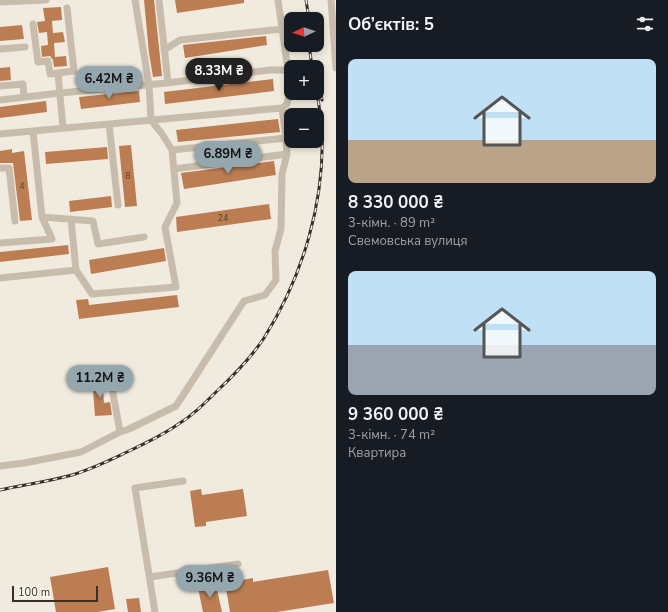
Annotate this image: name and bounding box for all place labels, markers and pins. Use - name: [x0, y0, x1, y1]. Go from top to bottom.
- pin: 8.33M ₴: [182, 58, 256, 92]
- pin: 6.42M ₴: [72, 66, 146, 100]
- pin: 6.89M ₴: [191, 141, 265, 175]
- pin: 11.2M ₴: [63, 365, 137, 399]
- pin: 9.36M ₴: [173, 565, 247, 599]

